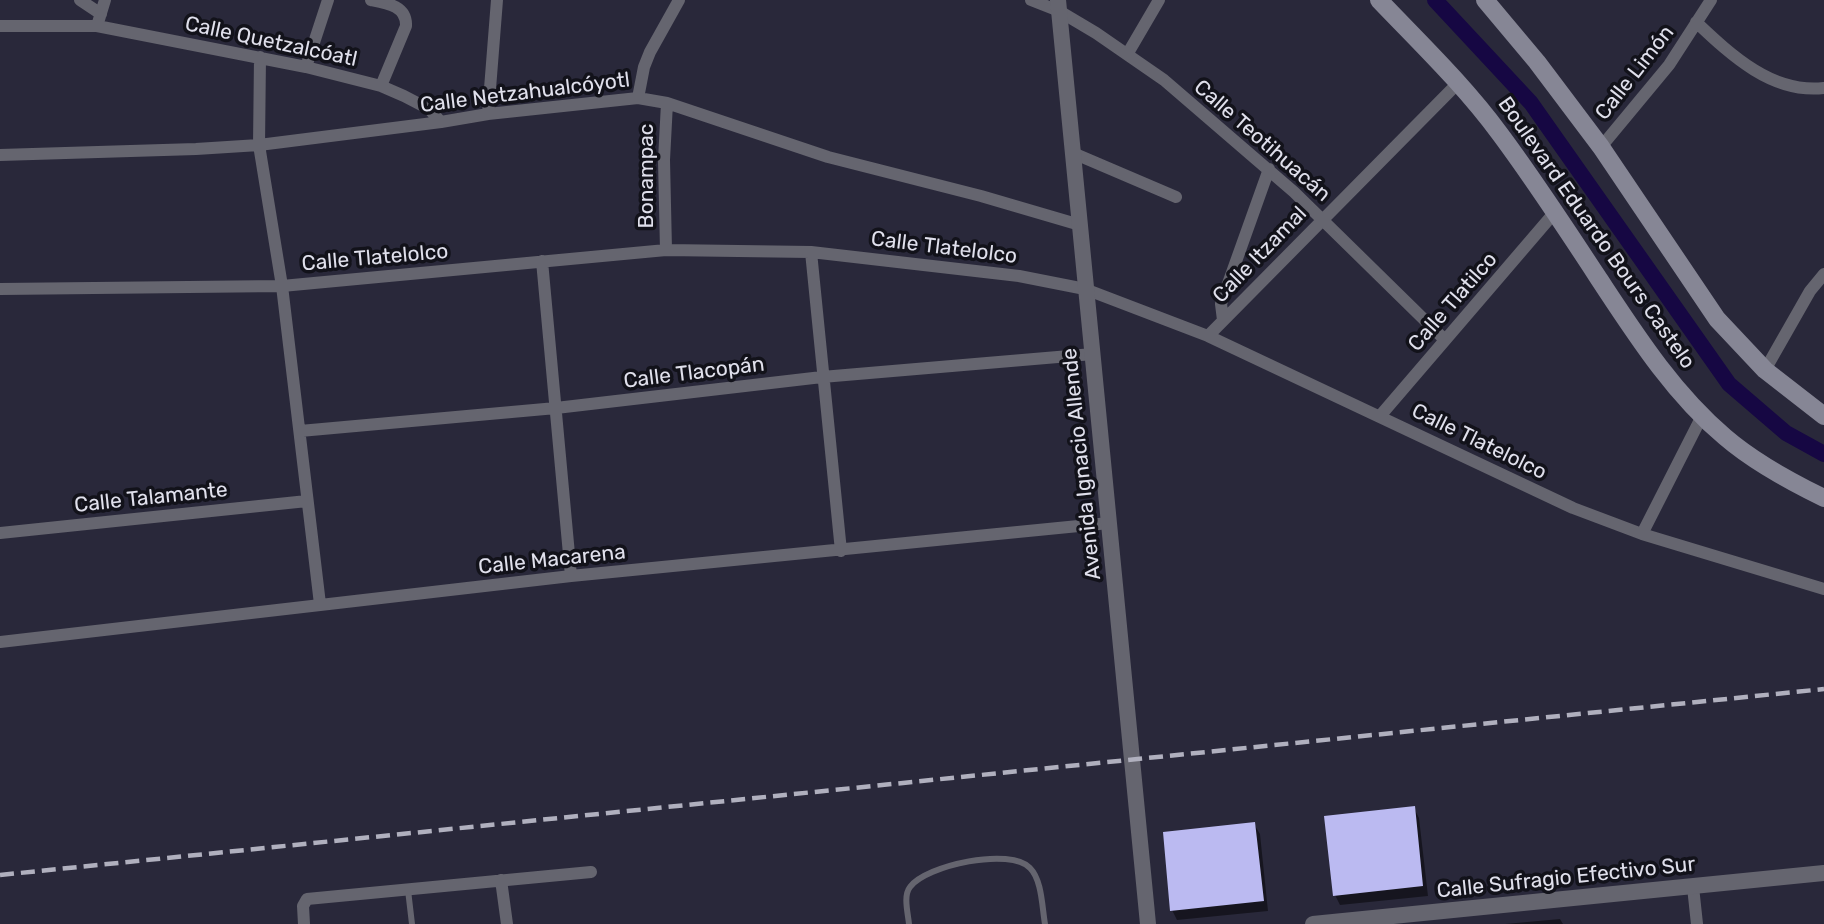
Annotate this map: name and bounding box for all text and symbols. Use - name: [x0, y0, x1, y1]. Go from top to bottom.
- street label: Calle Quetzalcóatl: [183, 11, 359, 73]
- street label: Calle Limón: [1590, 21, 1680, 125]
- street label: Calle Netzahualcóyotl: [419, 68, 631, 118]
- street label: Calle Teotihuacán: [1189, 75, 1335, 207]
- street label: Boulevard Eduardo Bours Castelo: [1492, 92, 1700, 374]
- street label: Bonampac: [634, 124, 660, 228]
- street label: Calle Itzamal: [1208, 202, 1312, 308]
- street label: Calle Tlatelolco: [870, 227, 1018, 269]
- street label: Calle Tlatelolco: [301, 239, 449, 277]
- street label: Calle Tlatilco: [1403, 247, 1503, 357]
- street label: Avenida Ignacio Allende: [1057, 347, 1107, 581]
- street label: Calle Tlacopán: [622, 352, 766, 394]
- street label: Calle Tlatelolco: [1407, 398, 1551, 486]
- street label: Calle Talamante: [73, 477, 229, 519]
- street label: Calle Macarena: [477, 540, 627, 580]
- street label: Calle Sufragio Efectivo Sur: [1435, 852, 1697, 904]

